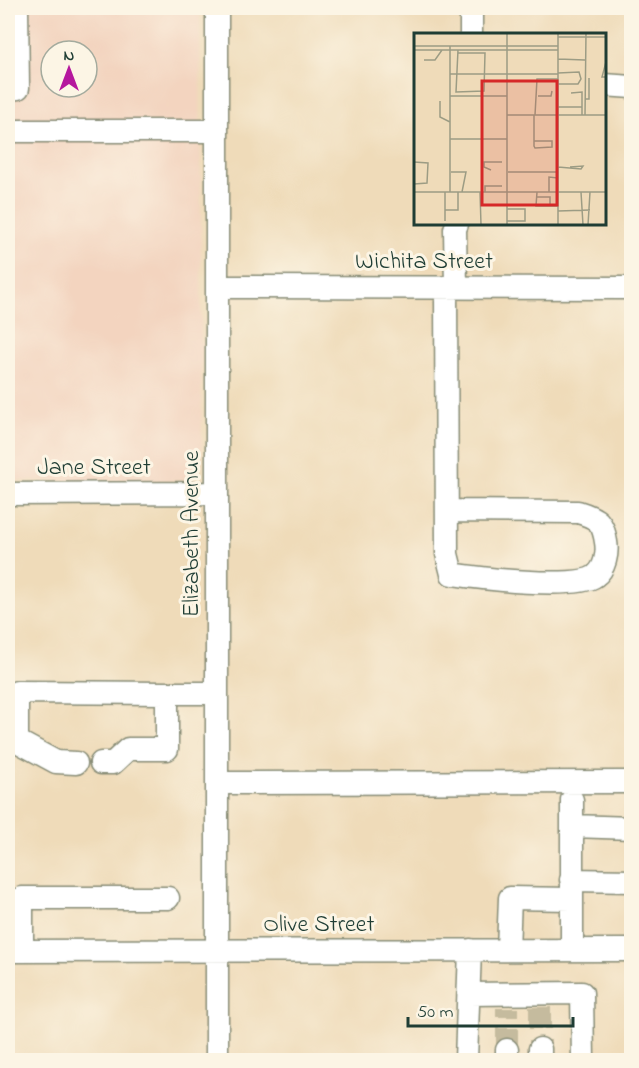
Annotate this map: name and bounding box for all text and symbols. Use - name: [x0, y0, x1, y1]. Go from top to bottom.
- inset map: [414, 33, 606, 225]
- north arrow: [39, 39, 99, 99]
- text: N: [64, 44, 75, 68]
- street label: Wichita Street: [355, 245, 493, 280]
- street label: Elizabeth Avenue: [175, 450, 210, 617]
- street label: Jane Street: [37, 451, 151, 486]
- street label: Olive Street: [263, 908, 375, 943]
- scale bar: [408, 990, 573, 1028]
- text: 50 m: [417, 1000, 454, 1026]

